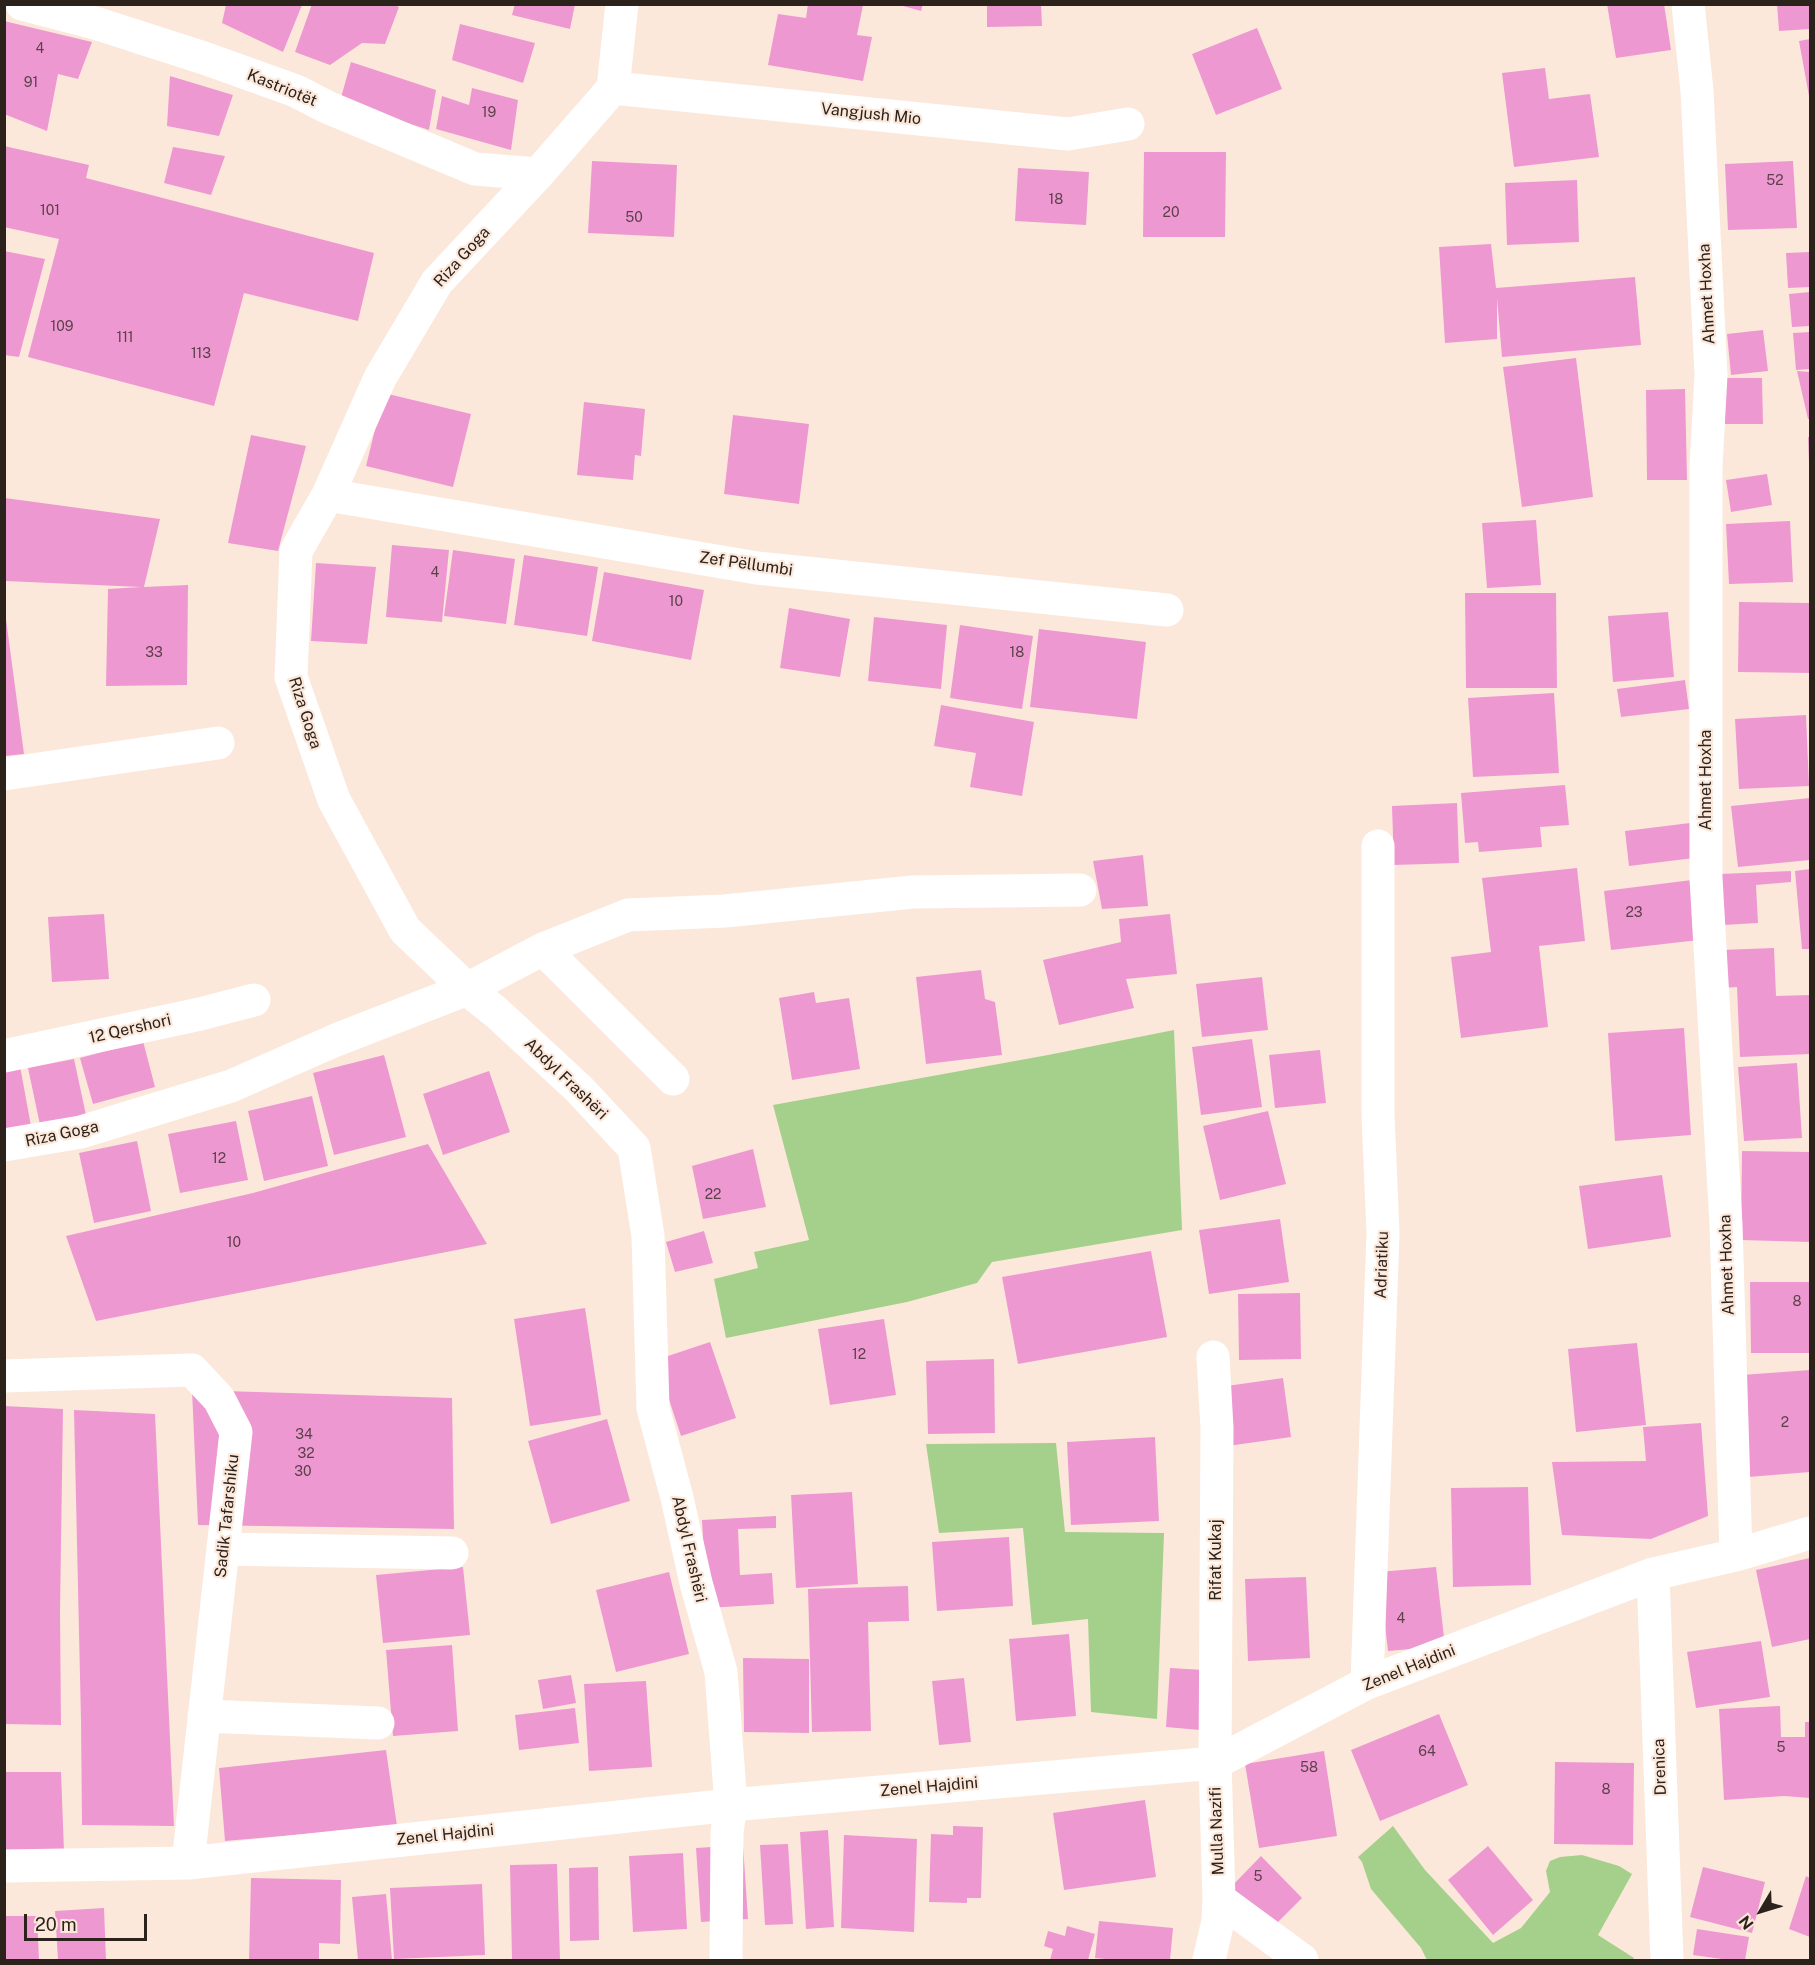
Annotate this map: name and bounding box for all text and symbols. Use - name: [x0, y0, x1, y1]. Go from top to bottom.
- house number: 4: [36, 41, 44, 57]
- street label: Kastriotët: [244, 65, 320, 111]
- house number: 91: [24, 75, 38, 91]
- street label: Vangjush Mio: [820, 99, 922, 129]
- house number: 19: [482, 105, 496, 121]
- house number: 52: [1766, 173, 1784, 189]
- house number: 18: [1049, 192, 1063, 208]
- house number: 101: [40, 203, 60, 219]
- house number: 20: [1163, 205, 1179, 221]
- house number: 50: [625, 210, 643, 226]
- street label: Riza Goga: [430, 223, 494, 291]
- street label: Ahmet Hoxha: [1695, 243, 1719, 345]
- house number: 109: [51, 319, 73, 335]
- house number: 111: [116, 330, 134, 346]
- house number: 113: [191, 346, 211, 362]
- street label: Zef Pëllumbi: [698, 548, 794, 580]
- house number: 4: [431, 565, 439, 581]
- house number: 10: [669, 594, 683, 610]
- house number: 33: [145, 645, 163, 661]
- house number: 18: [1010, 645, 1024, 661]
- street label: Riza Goga: [284, 675, 326, 751]
- street label: Ahmet Hoxha: [1696, 730, 1716, 830]
- house number: 23: [1625, 905, 1643, 921]
- street label: 12 Qershori: [87, 1010, 173, 1048]
- street label: Abdyl Frashëri: [520, 1034, 612, 1124]
- street label: Riza Goga: [24, 1117, 100, 1151]
- house number: 12: [212, 1151, 226, 1167]
- house number: 22: [705, 1187, 721, 1203]
- street label: Ahmet Hoxha: [1716, 1214, 1738, 1316]
- street label: Adriatiku: [1371, 1231, 1393, 1299]
- house number: 10: [227, 1235, 241, 1251]
- house number: 8: [1792, 1294, 1802, 1310]
- house number: 12: [852, 1347, 866, 1363]
- house number: 2: [1781, 1415, 1789, 1431]
- house number: 34: [295, 1427, 313, 1443]
- house number: 32: [297, 1446, 315, 1462]
- street label: Sadik Tafarshiku: [211, 1453, 243, 1579]
- house number: 30: [294, 1464, 312, 1480]
- street label: Abdyl Frashëri: [667, 1494, 711, 1604]
- street label: Rifat Kukaj: [1206, 1519, 1226, 1601]
- house number: 4: [1397, 1611, 1405, 1627]
- street label: Zenel Hajdini: [1360, 1641, 1458, 1695]
- street label: Drenica: [1649, 1738, 1671, 1796]
- house number: 5: [1777, 1740, 1785, 1756]
- house number: 64: [1418, 1744, 1436, 1760]
- house number: 58: [1300, 1760, 1318, 1776]
- street label: Zenel Hajdini: [879, 1773, 979, 1801]
- house number: 8: [1601, 1782, 1611, 1798]
- street label: Mulla Nazifi: [1206, 1786, 1228, 1876]
- street label: Zenel Hajdini: [395, 1820, 495, 1850]
- house number: 5: [1254, 1869, 1262, 1885]
- north arrow: [1731, 1881, 1791, 1941]
- scale bar: [27, 1902, 150, 1940]
- text: N: [1735, 1912, 1758, 1933]
- text: 20 m: [35, 1914, 77, 1935]

